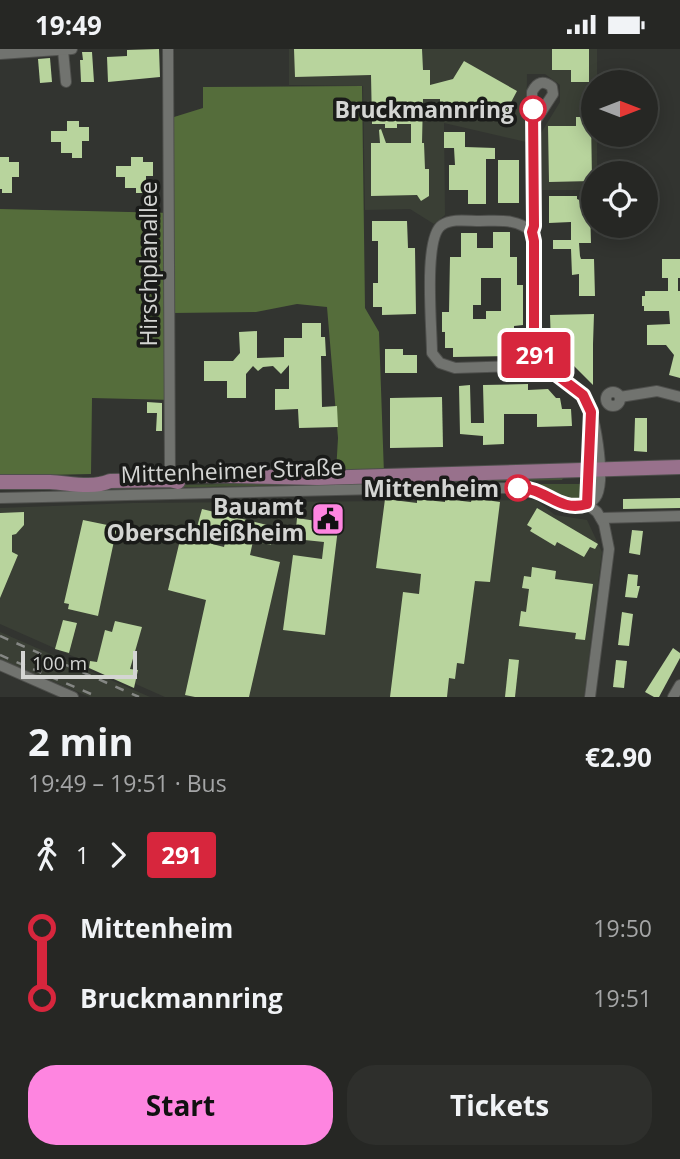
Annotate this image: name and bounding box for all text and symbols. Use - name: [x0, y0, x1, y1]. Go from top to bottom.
- text: 19:49: [35, 7, 102, 43]
- north arrow: [581, 70, 658, 147]
- map controls: [581, 70, 658, 238]
- place label: Bruckmannring: [335, 93, 514, 125]
- marker: Bruckmannring: [520, 96, 546, 122]
- button: locate: [581, 161, 658, 238]
- street label: Hirschplanallee: [132, 181, 164, 347]
- line badge: 291: [496, 332, 576, 378]
- text: 291: [515, 338, 557, 371]
- street label: Mittenheimer Straße: [120, 450, 344, 490]
- place label: Mittenheim: [363, 472, 499, 504]
- marker: Mittenheim: [505, 475, 531, 501]
- place label: Bauamt Oberschleißheim: [106, 490, 304, 548]
- public building icon: Bauamt Oberschleißheim: [309, 500, 347, 538]
- scale bar: [21, 648, 136, 680]
- text: 100 m: [32, 650, 87, 676]
- text: 2 min: [28, 715, 133, 767]
- text: €2.90: [585, 739, 652, 775]
- text: 19:49 – 19:51 · Bus: [28, 767, 227, 799]
- icon: walk: [28, 836, 66, 874]
- icon: forward: [99, 836, 137, 874]
- text: 291: [161, 838, 202, 871]
- text: 1: [76, 839, 89, 871]
- text: Mittenheim: [80, 910, 233, 946]
- text: 19:50: [593, 912, 652, 944]
- text: Bruckmannring: [80, 980, 283, 1016]
- text: 19:51: [593, 982, 652, 1014]
- button: Start: [28, 1065, 333, 1145]
- button: Tickets: [347, 1065, 652, 1145]

